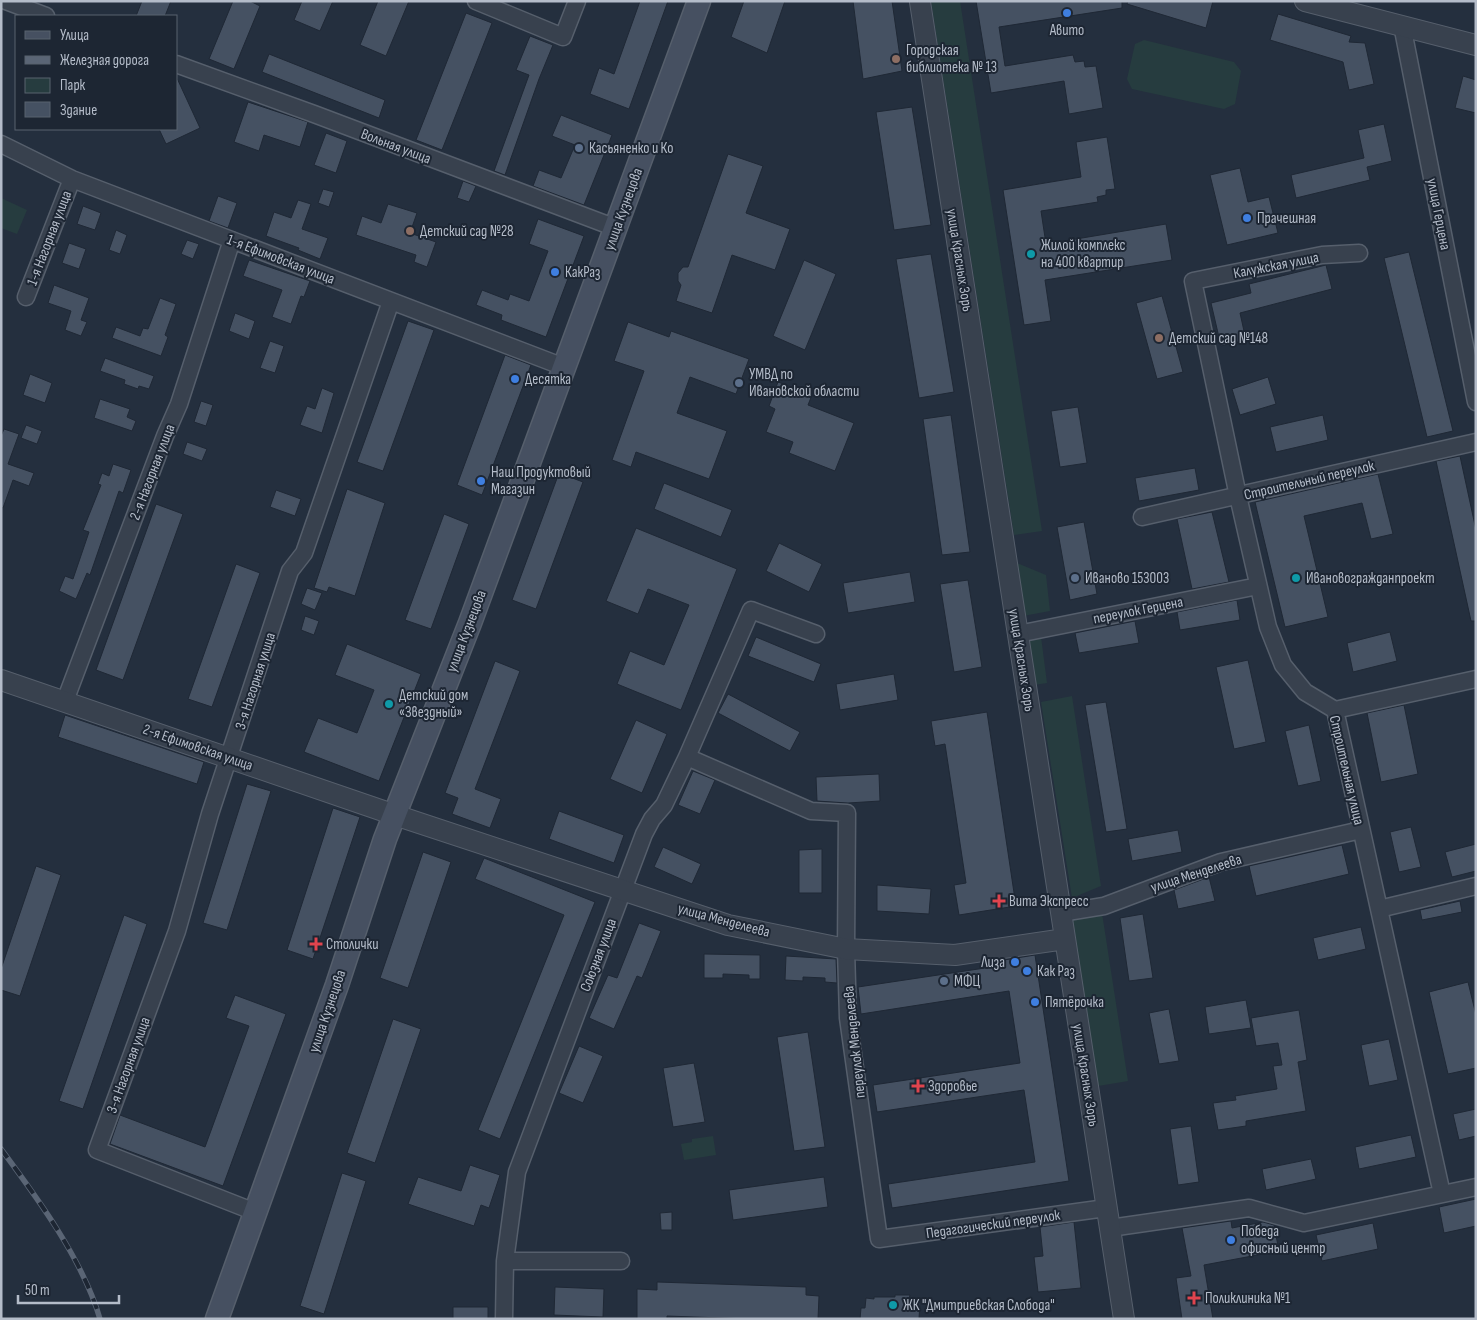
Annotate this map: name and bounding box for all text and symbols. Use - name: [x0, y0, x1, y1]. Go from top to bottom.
- marker: Авито: [1061, 7, 1073, 19]
- legend: [15, 15, 178, 130]
- place label: Авито: [1049, 21, 1084, 40]
- text: Улица: [60, 26, 89, 45]
- place label: Городская библиотека № 13: [906, 41, 997, 77]
- text: Железная дорога: [60, 51, 149, 70]
- marker: Городская библиотека № 13: [890, 53, 902, 65]
- text: Парк: [60, 76, 86, 95]
- text: Здание: [60, 101, 97, 120]
- street label: Вольная улица: [358, 124, 434, 169]
- place label: Касьяненко и Ко: [589, 139, 673, 158]
- marker: Касьяненко и Ко: [573, 142, 585, 154]
- street label: улица Кузнецова: [600, 165, 647, 253]
- street label: улица Герцена: [1422, 177, 1455, 252]
- street label: 1-я Нагорная улица: [23, 188, 76, 288]
- street label: улица Красных Зорь: [942, 207, 977, 313]
- place label: Прачешная: [1257, 209, 1316, 228]
- marker: Прачешная: [1241, 212, 1253, 224]
- place label: Детский сад №28: [420, 222, 514, 241]
- marker: Детский сад №28: [404, 225, 416, 237]
- street label: 1-я Ефимовская улица: [224, 230, 338, 289]
- place label: Жилой комплекс на 400 квартир: [1041, 236, 1126, 272]
- marker: Жилой комплекс на 400 квартир: [1025, 248, 1037, 260]
- street label: Калужская улица: [1232, 248, 1320, 283]
- place label: КакРаз: [565, 263, 600, 282]
- marker: КакРаз: [549, 266, 561, 278]
- place label: Детский сад №148: [1169, 329, 1268, 348]
- marker: Детский сад №148: [1153, 332, 1165, 344]
- place label: УМВД по Ивановской области: [749, 365, 859, 401]
- place label: Десятка: [525, 370, 571, 389]
- marker: Десятка: [509, 373, 521, 385]
- marker: УМВД по Ивановской области: [733, 377, 745, 389]
- street label: 2-я Нагорная улица: [126, 421, 179, 523]
- street label: Строительный переулок: [1242, 456, 1377, 505]
- place label: Наш Продуктовый Магазин: [491, 463, 591, 499]
- marker: Наш Продуктовый Магазин: [475, 475, 487, 487]
- place label: Иваново 153003: [1085, 569, 1169, 588]
- place label: Ивановогражданпроект: [1306, 569, 1435, 588]
- marker: Иваново 153003: [1069, 572, 1081, 584]
- marker: Ивановогражданпроект: [1290, 572, 1302, 584]
- street label: улица Кузнецова: [442, 587, 491, 675]
- street label: переулок Герцена: [1092, 592, 1185, 629]
- street label: улица Красных Зорь: [1004, 607, 1039, 713]
- street label: 3-я Нагорная улица: [231, 630, 280, 732]
- place label: Детский дом «Звездный»: [399, 686, 468, 722]
- marker: Детский дом «Звездный»: [383, 698, 395, 710]
- street label: Строительная улица: [1325, 713, 1368, 827]
- street label: 2-я Ефимовская улица: [140, 720, 256, 775]
- street label: улица Менделеева: [1148, 850, 1244, 897]
- place label: Вита Экспресс: [1009, 892, 1089, 911]
- marker: Вита Экспресс: [993, 895, 1005, 907]
- street label: улица Менделеева: [676, 899, 772, 942]
- street label: Союзная улица: [576, 916, 621, 994]
- place label: Столички: [326, 935, 379, 954]
- marker: Столички: [310, 938, 322, 950]
- place label: Лиза: [980, 953, 1005, 972]
- marker: Лиза: [1009, 956, 1021, 968]
- place label: Как Раз: [1037, 962, 1075, 981]
- marker: Как Раз: [1021, 965, 1033, 977]
- street label: улица Кузнецова: [304, 967, 351, 1055]
- place label: МФЦ: [954, 972, 980, 991]
- marker: МФЦ: [938, 975, 950, 987]
- street label: переулок Менделеева: [839, 985, 870, 1099]
- place label: Пятёрочка: [1045, 993, 1104, 1012]
- marker: Пятёрочка: [1029, 996, 1041, 1008]
- street label: 3-я Нагорная улица: [102, 1014, 155, 1116]
- street label: улица Красных Зорь: [1068, 1022, 1103, 1128]
- place label: Здоровье: [928, 1077, 977, 1096]
- marker: Здоровье: [912, 1080, 924, 1092]
- street label: Педагогический переулок: [925, 1206, 1062, 1243]
- place label: Победа офисный центр: [1241, 1222, 1325, 1258]
- marker: Победа офисный центр: [1225, 1234, 1237, 1246]
- scale bar: [18, 1272, 119, 1304]
- text: 50 m: [25, 1281, 50, 1300]
- place label: Поликлиника №1: [1205, 1289, 1291, 1308]
- marker: Поликлиника №1: [1187, 1291, 1201, 1305]
- place label: ЖК "Дмитриевская Слобода": [903, 1296, 1055, 1315]
- marker: ЖК "Дмитриевская Слобода": [887, 1299, 899, 1311]

